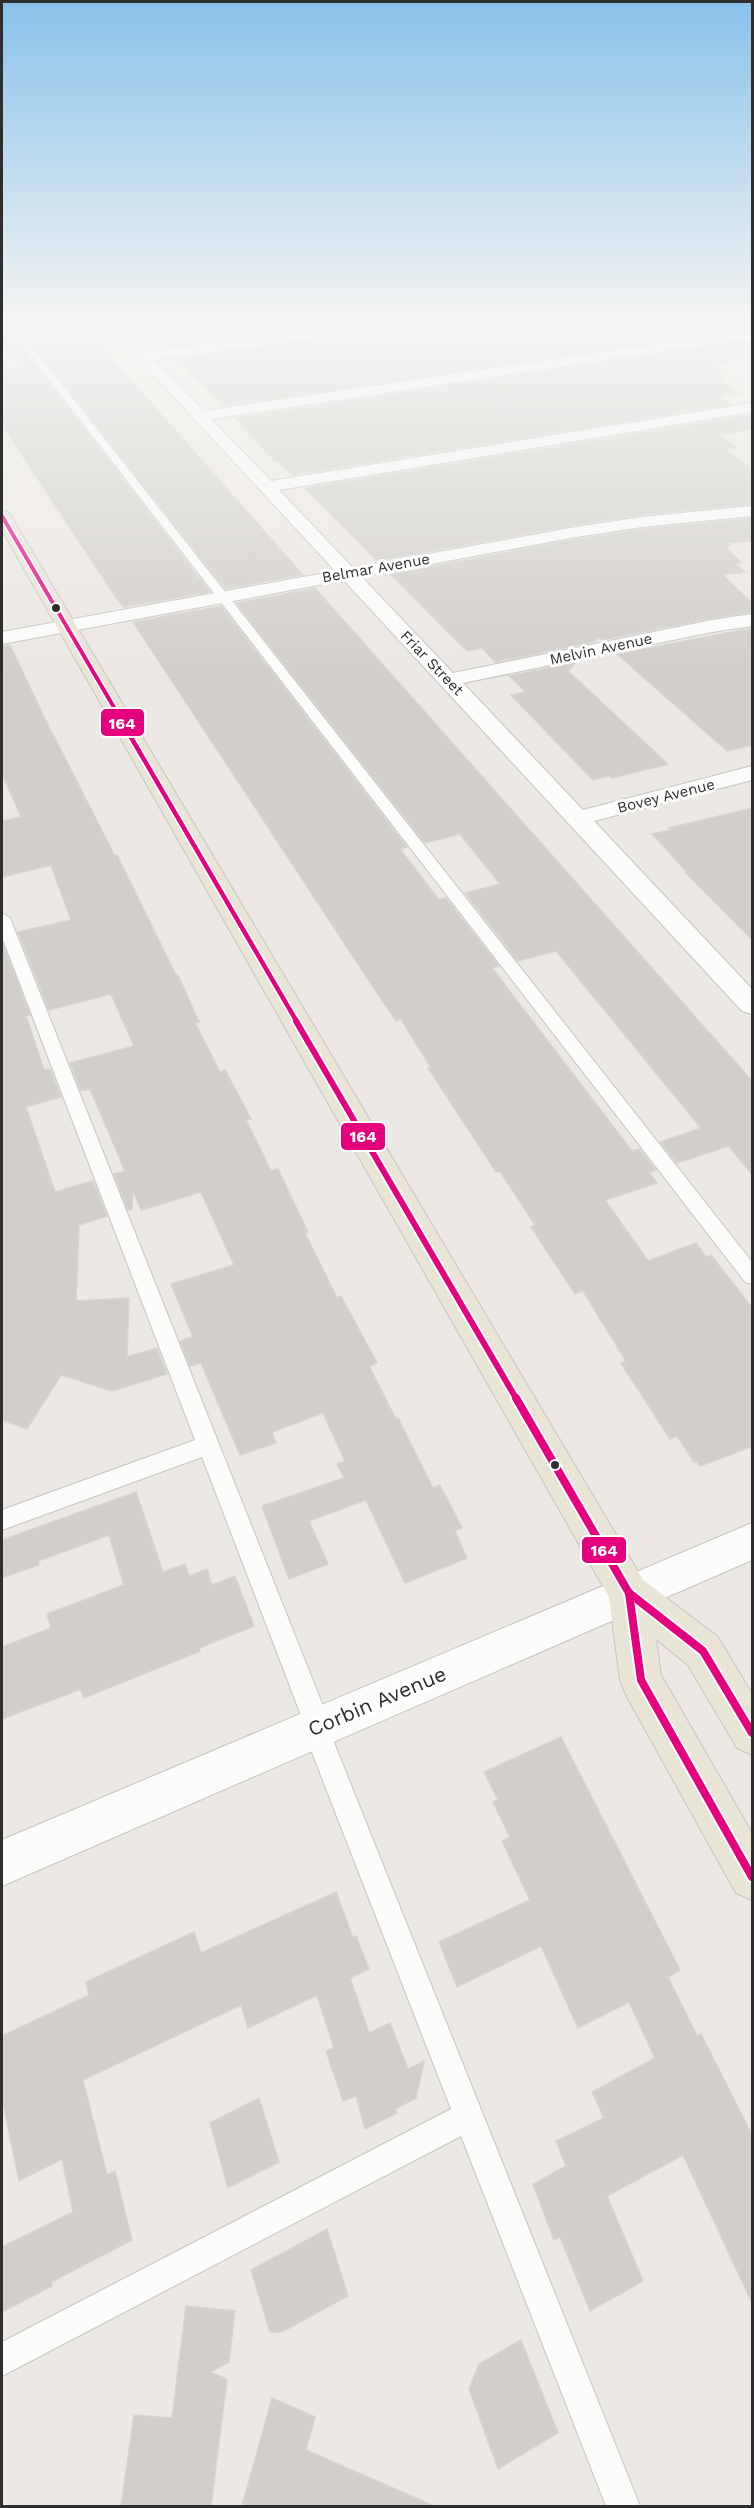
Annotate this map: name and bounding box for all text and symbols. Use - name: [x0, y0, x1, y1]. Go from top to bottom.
- street label: Belmar Avenue: [321, 550, 431, 586]
- unlabelled marker: [50, 602, 62, 614]
- street label: Friar Street: [397, 627, 468, 700]
- street label: Melvin Avenue: [548, 629, 654, 669]
- line badge: 164: [100, 708, 145, 737]
- text: 164: [108, 714, 136, 733]
- street label: Bovey Avenue: [615, 775, 717, 817]
- line badge: 164: [340, 1122, 386, 1151]
- text: 164: [349, 1127, 377, 1146]
- unlabelled marker: [549, 1459, 561, 1471]
- line badge: 164: [581, 1536, 627, 1564]
- text: 164: [590, 1541, 618, 1560]
- street label: Corbin Avenue: [304, 1661, 450, 1741]

